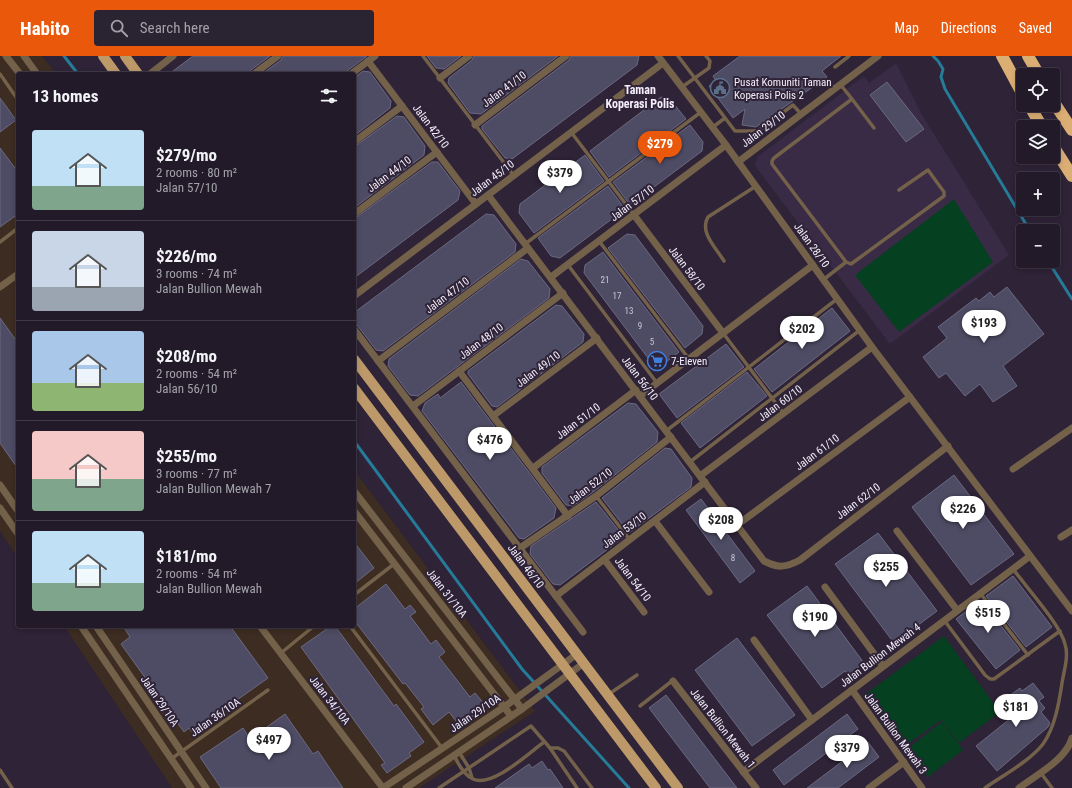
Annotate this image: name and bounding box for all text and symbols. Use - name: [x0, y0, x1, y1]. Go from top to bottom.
- search box: [94, 10, 374, 46]
- text: Habito: [20, 17, 70, 40]
- icon: search: [108, 17, 130, 39]
- text: Search here: [140, 19, 210, 37]
- text: Map: [895, 20, 919, 36]
- text: Directions: [941, 20, 997, 36]
- text: Saved: [1019, 20, 1052, 36]
- map controls: [1016, 68, 1060, 268]
- button: locate: [1016, 68, 1060, 112]
- street label: Jalan 41/10: [480, 69, 529, 110]
- place label: Pusat Komuniti Taman Koperasi Polis 2: [734, 76, 832, 102]
- public building icon: Pusat Komuniti Taman Koperasi Polis 2: [709, 77, 731, 99]
- district label: Taman Koperasi Polis: [605, 83, 675, 111]
- icon: filters: [318, 85, 340, 107]
- text: 13 homes: [32, 86, 98, 106]
- street label: Jalan 42/10: [410, 102, 451, 151]
- street label: Jalan 29/10: [739, 109, 788, 150]
- button: layers: [1016, 120, 1060, 164]
- pin: $279: [636, 131, 684, 165]
- text: $279: [647, 136, 673, 151]
- text: $279/mo: [156, 145, 217, 165]
- icon: home: [64, 146, 112, 194]
- street label: Jalan 44/10: [365, 154, 414, 195]
- street label: Jalan 45/10: [468, 158, 517, 199]
- pin: $379: [536, 160, 584, 194]
- text: 2 rooms · 80 m²: [156, 165, 237, 180]
- text: $379: [547, 165, 573, 180]
- button: +: [1016, 172, 1060, 216]
- text: Jalan 57/10: [156, 180, 218, 195]
- street label: Jalan 57/10: [608, 183, 657, 224]
- street label: Jalan 28/10: [791, 220, 832, 270]
- button: −: [1016, 224, 1060, 268]
- street label: Jalan 58/10: [666, 244, 707, 293]
- text: $226/mo: [156, 246, 217, 266]
- icon: home: [64, 247, 112, 295]
- text: 3 rooms · 74 m²: [156, 266, 237, 281]
- street label: Jalan 47/10: [423, 275, 472, 316]
- house number: 21: [601, 275, 609, 285]
- text: Jalan Bullion Mewah: [156, 281, 262, 296]
- house number: 17: [613, 291, 622, 301]
- house number: 13: [625, 306, 633, 316]
- pin: $193: [960, 310, 1008, 344]
- text: $193: [971, 315, 997, 330]
- pin: $202: [778, 316, 826, 350]
- street label: Jalan 48/10: [457, 321, 506, 362]
- house number: 9: [638, 321, 642, 331]
- text: $202: [789, 321, 815, 336]
- house number: 5: [650, 337, 655, 347]
- text: $208/mo: [156, 346, 217, 366]
- icon: home: [64, 347, 112, 395]
- street label: Jalan 49/10: [514, 349, 563, 390]
- supermarket icon: 7-Eleven: [646, 350, 668, 372]
- street label: Jalan 56/10: [619, 354, 660, 403]
- place label: 7-Eleven: [671, 355, 707, 368]
- text: 2 rooms · 54 m²: [156, 366, 237, 381]
- text: Jalan 56/10: [156, 381, 218, 396]
- street label: Jalan 60/10: [756, 383, 805, 424]
- street label: Jalan 51/10: [554, 401, 603, 442]
- pin: $476: [466, 427, 514, 461]
- text: $476: [477, 432, 503, 447]
- street label: Jalan 61/10: [793, 432, 842, 473]
- text: $255/mo: [156, 446, 217, 466]
- icon: home: [64, 447, 112, 495]
- text: 3 rooms · 77 m²: [156, 466, 237, 481]
- street label: Jalan 52/10: [566, 466, 615, 507]
- text: Jalan Bullion Mewah 7: [156, 481, 271, 496]
- street label: Jalan 62/10: [834, 481, 883, 522]
- pin: $226: [939, 496, 987, 530]
- text: $226: [950, 501, 976, 516]
- pin: $208: [697, 507, 745, 541]
- street label: Jalan 53/10: [600, 510, 649, 551]
- text: $208: [708, 512, 734, 527]
- street label: Jalan 46/10: [505, 542, 546, 591]
- text: $181/mo: [156, 546, 217, 566]
- icon: home: [64, 547, 112, 595]
- house number: 8: [731, 553, 735, 563]
- pin: $255: [862, 554, 910, 588]
- street label: Jalan 54/10: [612, 555, 653, 604]
- text: $255: [873, 559, 899, 574]
- text: 2 rooms · 54 m²: [156, 566, 237, 581]
- street label: Jalan 31/10A: [424, 566, 470, 621]
- text: Jalan Bullion Mewah: [156, 581, 262, 596]
- pin: $515: [964, 600, 1012, 634]
- pin: $190: [791, 604, 839, 638]
- text: $515: [975, 605, 1001, 620]
- text: $190: [802, 609, 828, 624]
- street label: Jalan Bullion Mewah 4: [837, 620, 924, 690]
- street label: Jalan 29/10A: [138, 673, 182, 730]
- street label: Jalan 34/10A: [307, 673, 353, 728]
- street label: Jalan Bullion Mewah 1: [687, 686, 758, 771]
- street label: Jalan Bullion Mewah 3: [862, 690, 930, 777]
- street label: Jalan 29/10A: [447, 691, 504, 735]
- pin: $181: [992, 694, 1040, 728]
- street label: Jalan 36/10A: [188, 695, 243, 739]
- text: $181: [1003, 699, 1029, 714]
- pin: $497: [245, 727, 293, 761]
- text: $497: [256, 732, 282, 747]
- pin: $379: [823, 735, 871, 769]
- text: $379: [834, 740, 860, 755]

